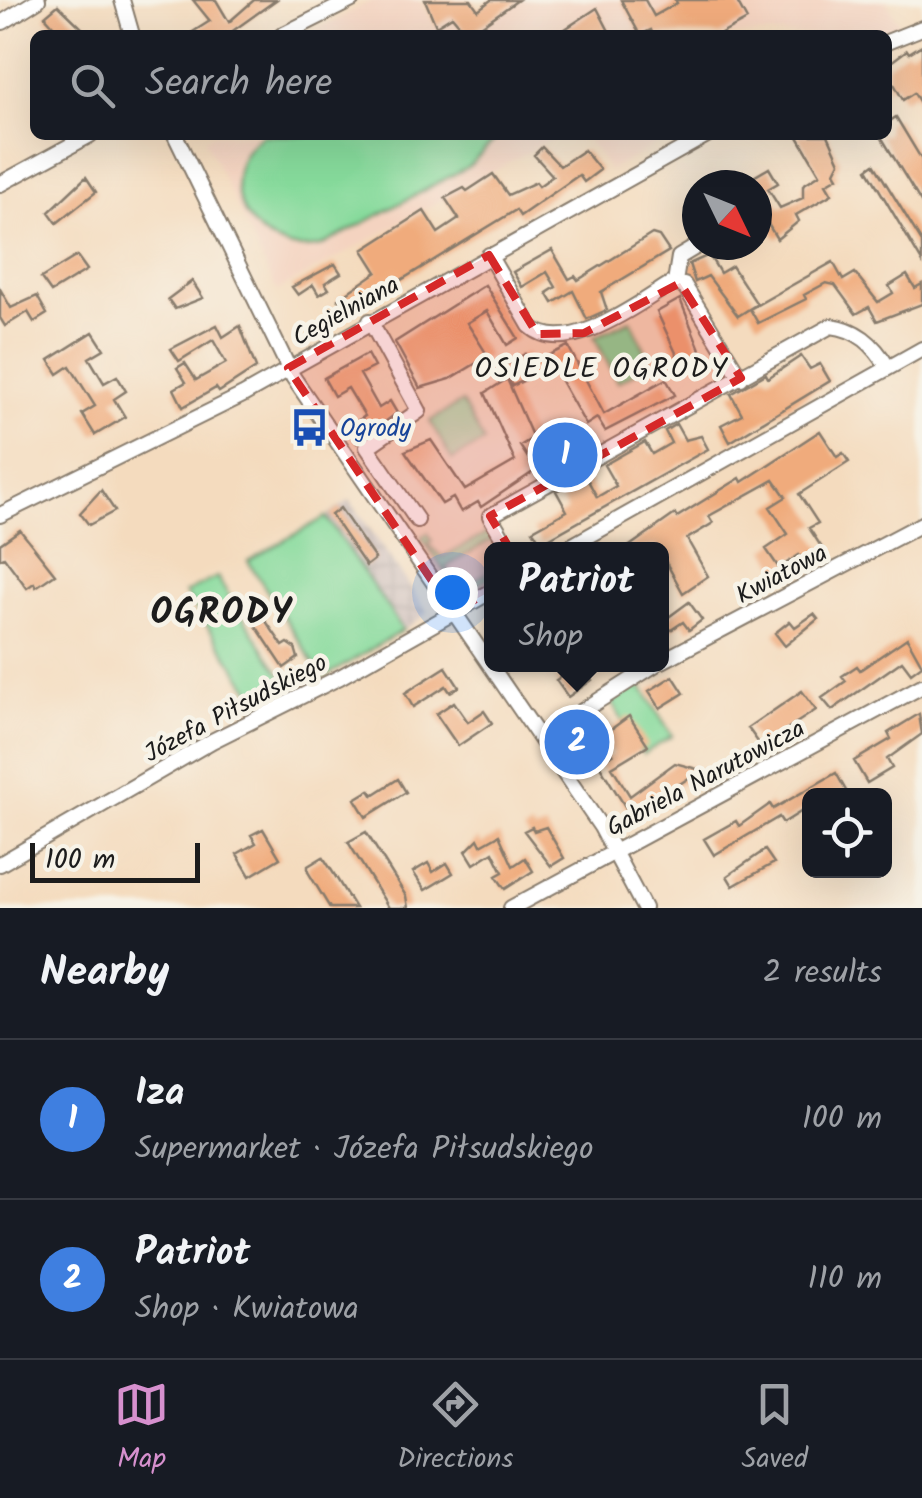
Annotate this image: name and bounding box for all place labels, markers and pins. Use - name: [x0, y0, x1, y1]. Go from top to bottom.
- bus stop icon: Ogrody: [289, 406, 331, 448]
- place label: Ogrody: [340, 409, 411, 449]
- pin: 1: [532, 418, 598, 492]
- pin: 2: [544, 704, 610, 780]

